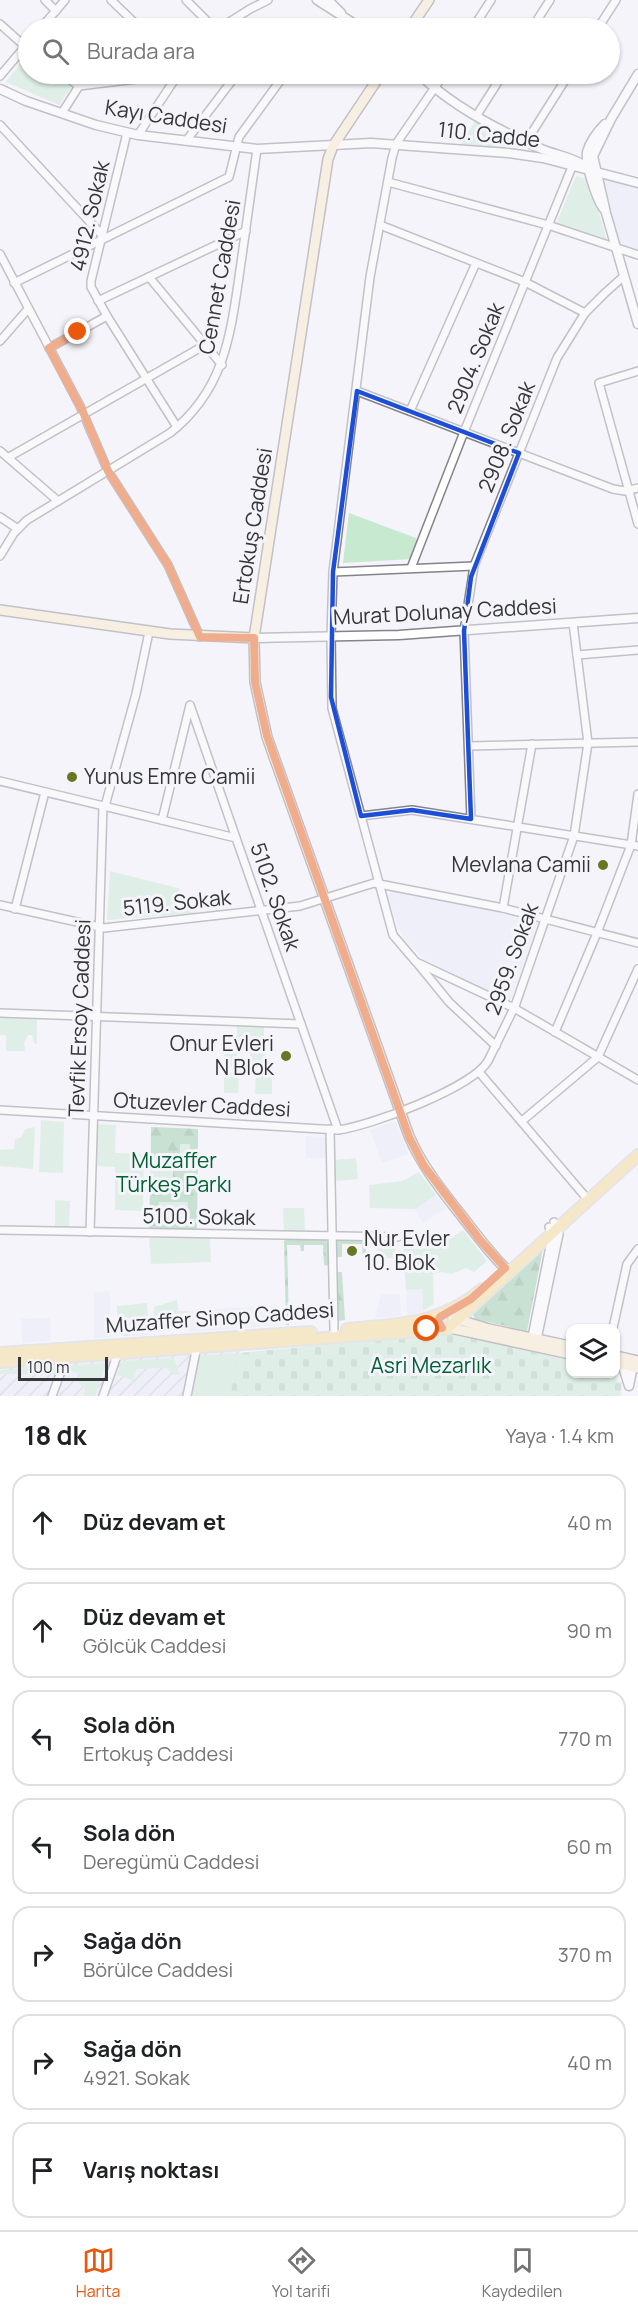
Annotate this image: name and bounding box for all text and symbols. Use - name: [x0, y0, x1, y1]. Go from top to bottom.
- search box: [18, 18, 620, 84]
- icon: search: [39, 35, 72, 68]
- text: Burada ara: [87, 36, 195, 66]
- street label: Kayı Caddesi: [103, 93, 229, 139]
- street label: 110. Cadde: [437, 115, 542, 153]
- street label: 4912. Sokak: [63, 157, 115, 274]
- street label: Cennet Caddesi: [192, 197, 246, 356]
- street label: 2904. Sokak: [440, 298, 510, 417]
- route end: [64, 318, 90, 344]
- street label: 2908. Sokak: [471, 376, 541, 496]
- street label: Ertokuş Caddesi: [226, 446, 278, 606]
- street label: Murat Dolunay Caddesi: [332, 591, 558, 631]
- place label: Yunus Emre Camii: [84, 762, 255, 790]
- marker: Yunus Emre Camii: [65, 770, 79, 784]
- street label: 5102. Sokak: [244, 839, 308, 955]
- place label: Mevlana Camii: [452, 850, 591, 878]
- marker: Mevlana Camii: [596, 858, 610, 872]
- street label: 5119. Sokak: [121, 882, 233, 922]
- street label: 2959. Sokak: [478, 898, 544, 1018]
- street label: Tevfik Ersoy Caddesi: [62, 919, 96, 1117]
- place label: Onur Evleri N Blok: [170, 1029, 275, 1081]
- marker: Onur Evleri N Blok: [279, 1049, 293, 1063]
- street label: Otuzevler Caddesi: [113, 1085, 291, 1123]
- park label: Muzaffer Türkeş Parkı: [116, 1146, 232, 1198]
- street label: 5100. Sokak: [142, 1201, 256, 1231]
- place label: Nur Evler 10. Blok: [364, 1224, 450, 1276]
- marker: Nur Evler 10. Blok: [345, 1244, 359, 1258]
- street label: Muzaffer Sinop Caddesi: [105, 1295, 335, 1339]
- route start: [413, 1315, 439, 1341]
- map controls: [566, 1324, 620, 1378]
- button: layers: [566, 1324, 620, 1378]
- park label: Asri Mezarlık: [371, 1351, 492, 1379]
- scale bar: [18, 1354, 108, 1382]
- text: 100 m: [27, 1356, 70, 1378]
- text: 18 dk: [24, 1417, 87, 1453]
- text: Yaya · 1.4 km: [505, 1422, 614, 1449]
- icon: ahead: [26, 1506, 59, 1539]
- text: Düz devam et: [83, 1507, 226, 1537]
- text: 40 m: [567, 1509, 612, 1536]
- text: Düz devam et: [83, 1602, 226, 1632]
- icon: ahead: [26, 1614, 59, 1647]
- text: 90 m: [566, 1617, 612, 1644]
- text: Gölcük Caddesi: [83, 1632, 226, 1659]
- text: Sola dön: [83, 1710, 175, 1740]
- icon: left: [26, 1722, 59, 1755]
- text: 770 m: [558, 1725, 612, 1752]
- text: Ertokuş Caddesi: [83, 1740, 233, 1767]
- text: Sola dön: [83, 1818, 175, 1848]
- icon: left: [26, 1830, 59, 1863]
- text: 60 m: [566, 1833, 612, 1860]
- text: Deregümü Caddesi: [83, 1848, 259, 1875]
- text: Sağa dön: [83, 1926, 182, 1956]
- icon: right: [26, 1938, 59, 1971]
- text: 370 m: [558, 1941, 612, 1968]
- text: Börülce Caddesi: [83, 1956, 233, 1983]
- text: Sağa dön: [83, 2034, 182, 2064]
- icon: right: [26, 2046, 59, 2079]
- text: 40 m: [567, 2049, 612, 2076]
- text: 4921. Sokak: [83, 2064, 190, 2091]
- icon: arrive: [26, 2154, 59, 2187]
- text: Varış noktası: [83, 2155, 219, 2185]
- tab: Harita: [76, 2244, 120, 2302]
- tab: Yol tarifi: [272, 2244, 330, 2302]
- tab: Kaydedilen: [482, 2244, 562, 2302]

